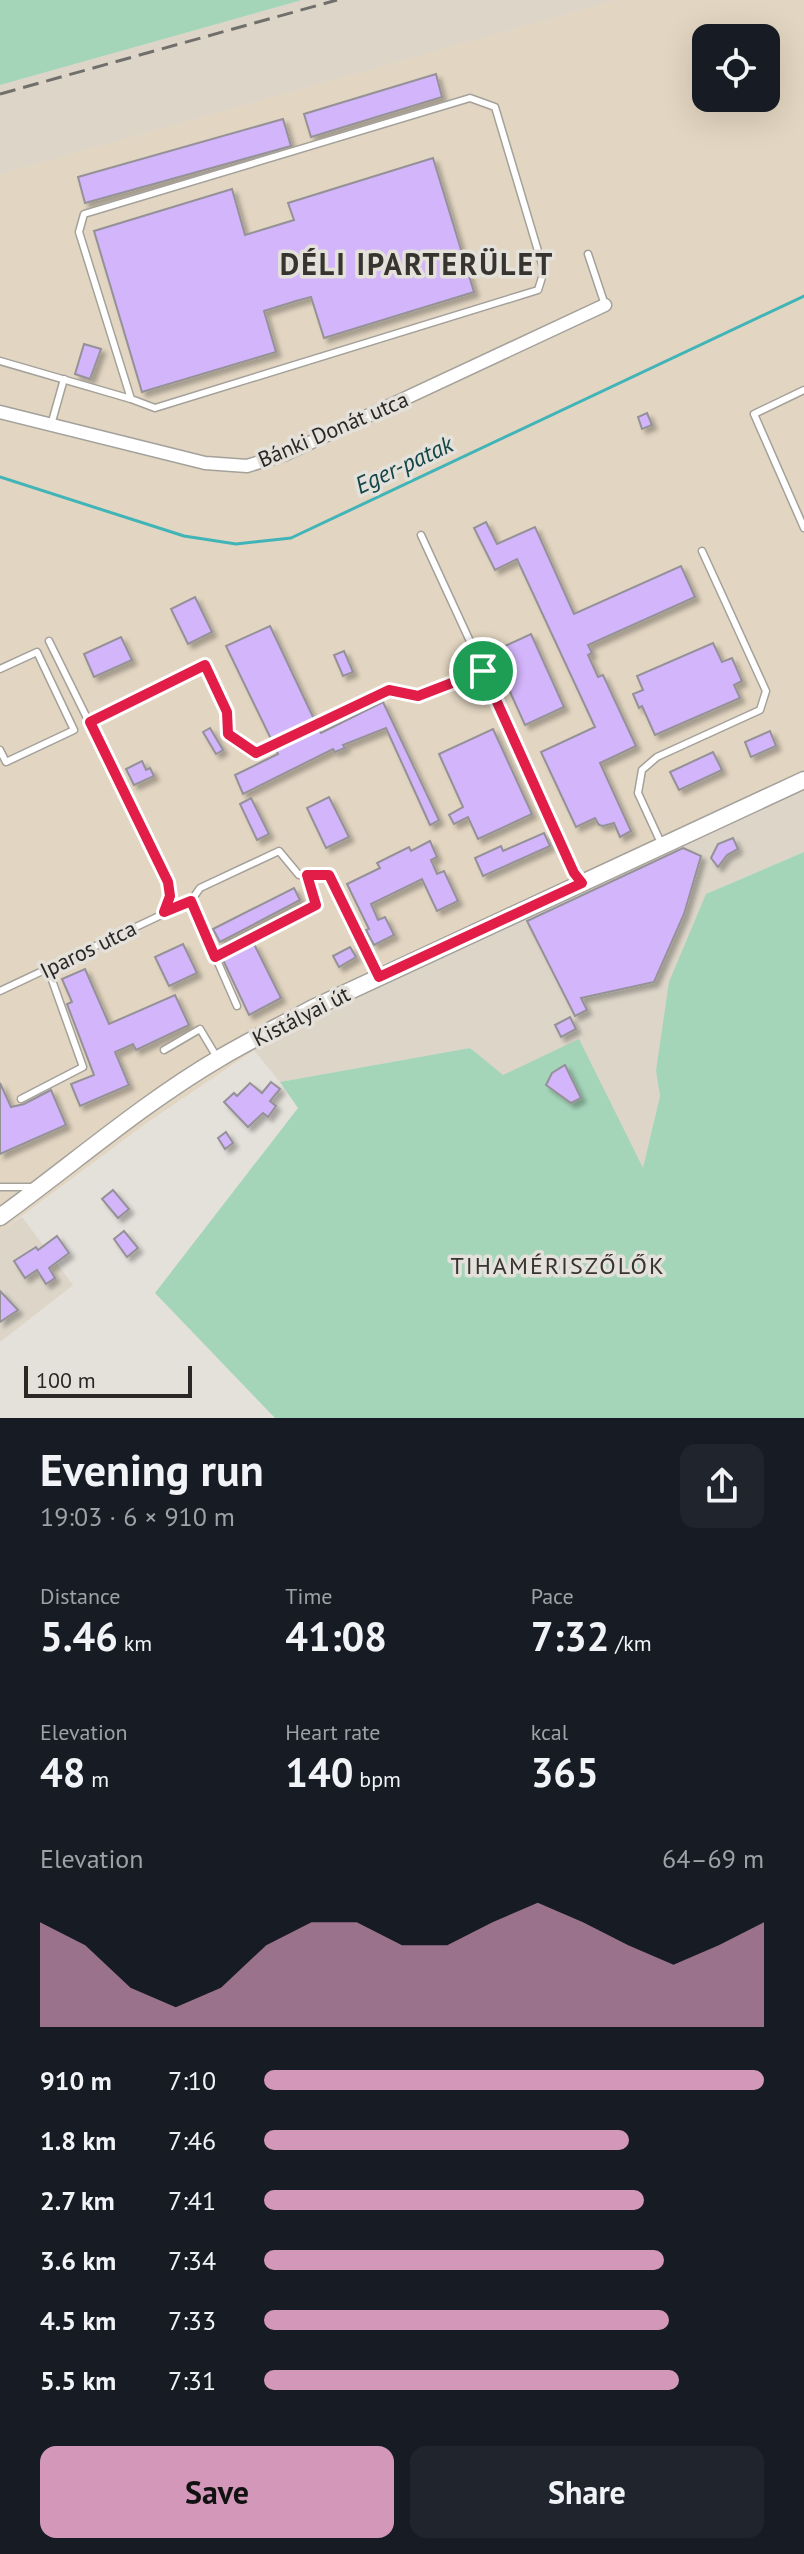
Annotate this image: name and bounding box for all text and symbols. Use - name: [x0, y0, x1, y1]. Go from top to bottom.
- map controls: [692, 24, 780, 112]
- button: locate: [692, 24, 780, 112]
- district label: DÉLI IPARTERÜLET: [280, 244, 554, 283]
- street label: Bánki Donát utca: [254, 385, 412, 473]
- water label: Eger-patak: [350, 428, 459, 501]
- pin: [449, 637, 517, 705]
- icon: arrive: [461, 649, 505, 693]
- street label: Iparos utca: [35, 914, 141, 984]
- street label: Kistályai út: [248, 979, 355, 1052]
- district label: TIHAMÉRISZŐLŐK: [450, 1250, 666, 1281]
- scale bar: [24, 1362, 192, 1398]
- text: 100 m: [36, 1366, 96, 1394]
- text: Evening run: [40, 1441, 264, 1498]
- button: share: [680, 1444, 764, 1528]
- text: 19:03 · 6 × 910 m: [40, 1500, 235, 1533]
- text: Distance: [40, 1582, 121, 1610]
- text: Time: [285, 1582, 332, 1610]
- text: Pace: [531, 1582, 574, 1610]
- text: 5.46: [40, 1610, 118, 1662]
- text: 41:08: [285, 1610, 387, 1662]
- text: 7:32: [531, 1610, 609, 1662]
- text: km: [118, 1629, 152, 1657]
- text: /km: [609, 1629, 652, 1657]
- text: Elevation: [40, 1718, 128, 1746]
- text: Heart rate: [285, 1718, 380, 1746]
- text: kcal: [531, 1718, 568, 1746]
- text: 48: [40, 1746, 85, 1798]
- text: 140: [285, 1746, 353, 1798]
- text: 365: [531, 1746, 599, 1798]
- text: m: [85, 1765, 109, 1793]
- text: bpm: [353, 1765, 401, 1793]
- text: Elevation: [40, 1842, 144, 1875]
- text: 64–69 m: [662, 1842, 764, 1875]
- text: 910 m: [40, 2064, 112, 2097]
- text: 7:10: [168, 2064, 216, 2097]
- text: 1.8 km: [40, 2124, 116, 2157]
- text: 7:46: [168, 2124, 216, 2157]
- text: 2.7 km: [40, 2184, 115, 2217]
- text: 7:41: [168, 2184, 216, 2217]
- text: 3.6 km: [40, 2244, 116, 2277]
- text: 7:34: [168, 2244, 216, 2277]
- text: 4.5 km: [40, 2304, 116, 2337]
- text: 7:33: [168, 2304, 216, 2337]
- text: 5.5 km: [40, 2364, 116, 2397]
- text: 7:31: [168, 2364, 216, 2397]
- button: Save: [40, 2446, 394, 2538]
- button: Share: [410, 2446, 764, 2538]

